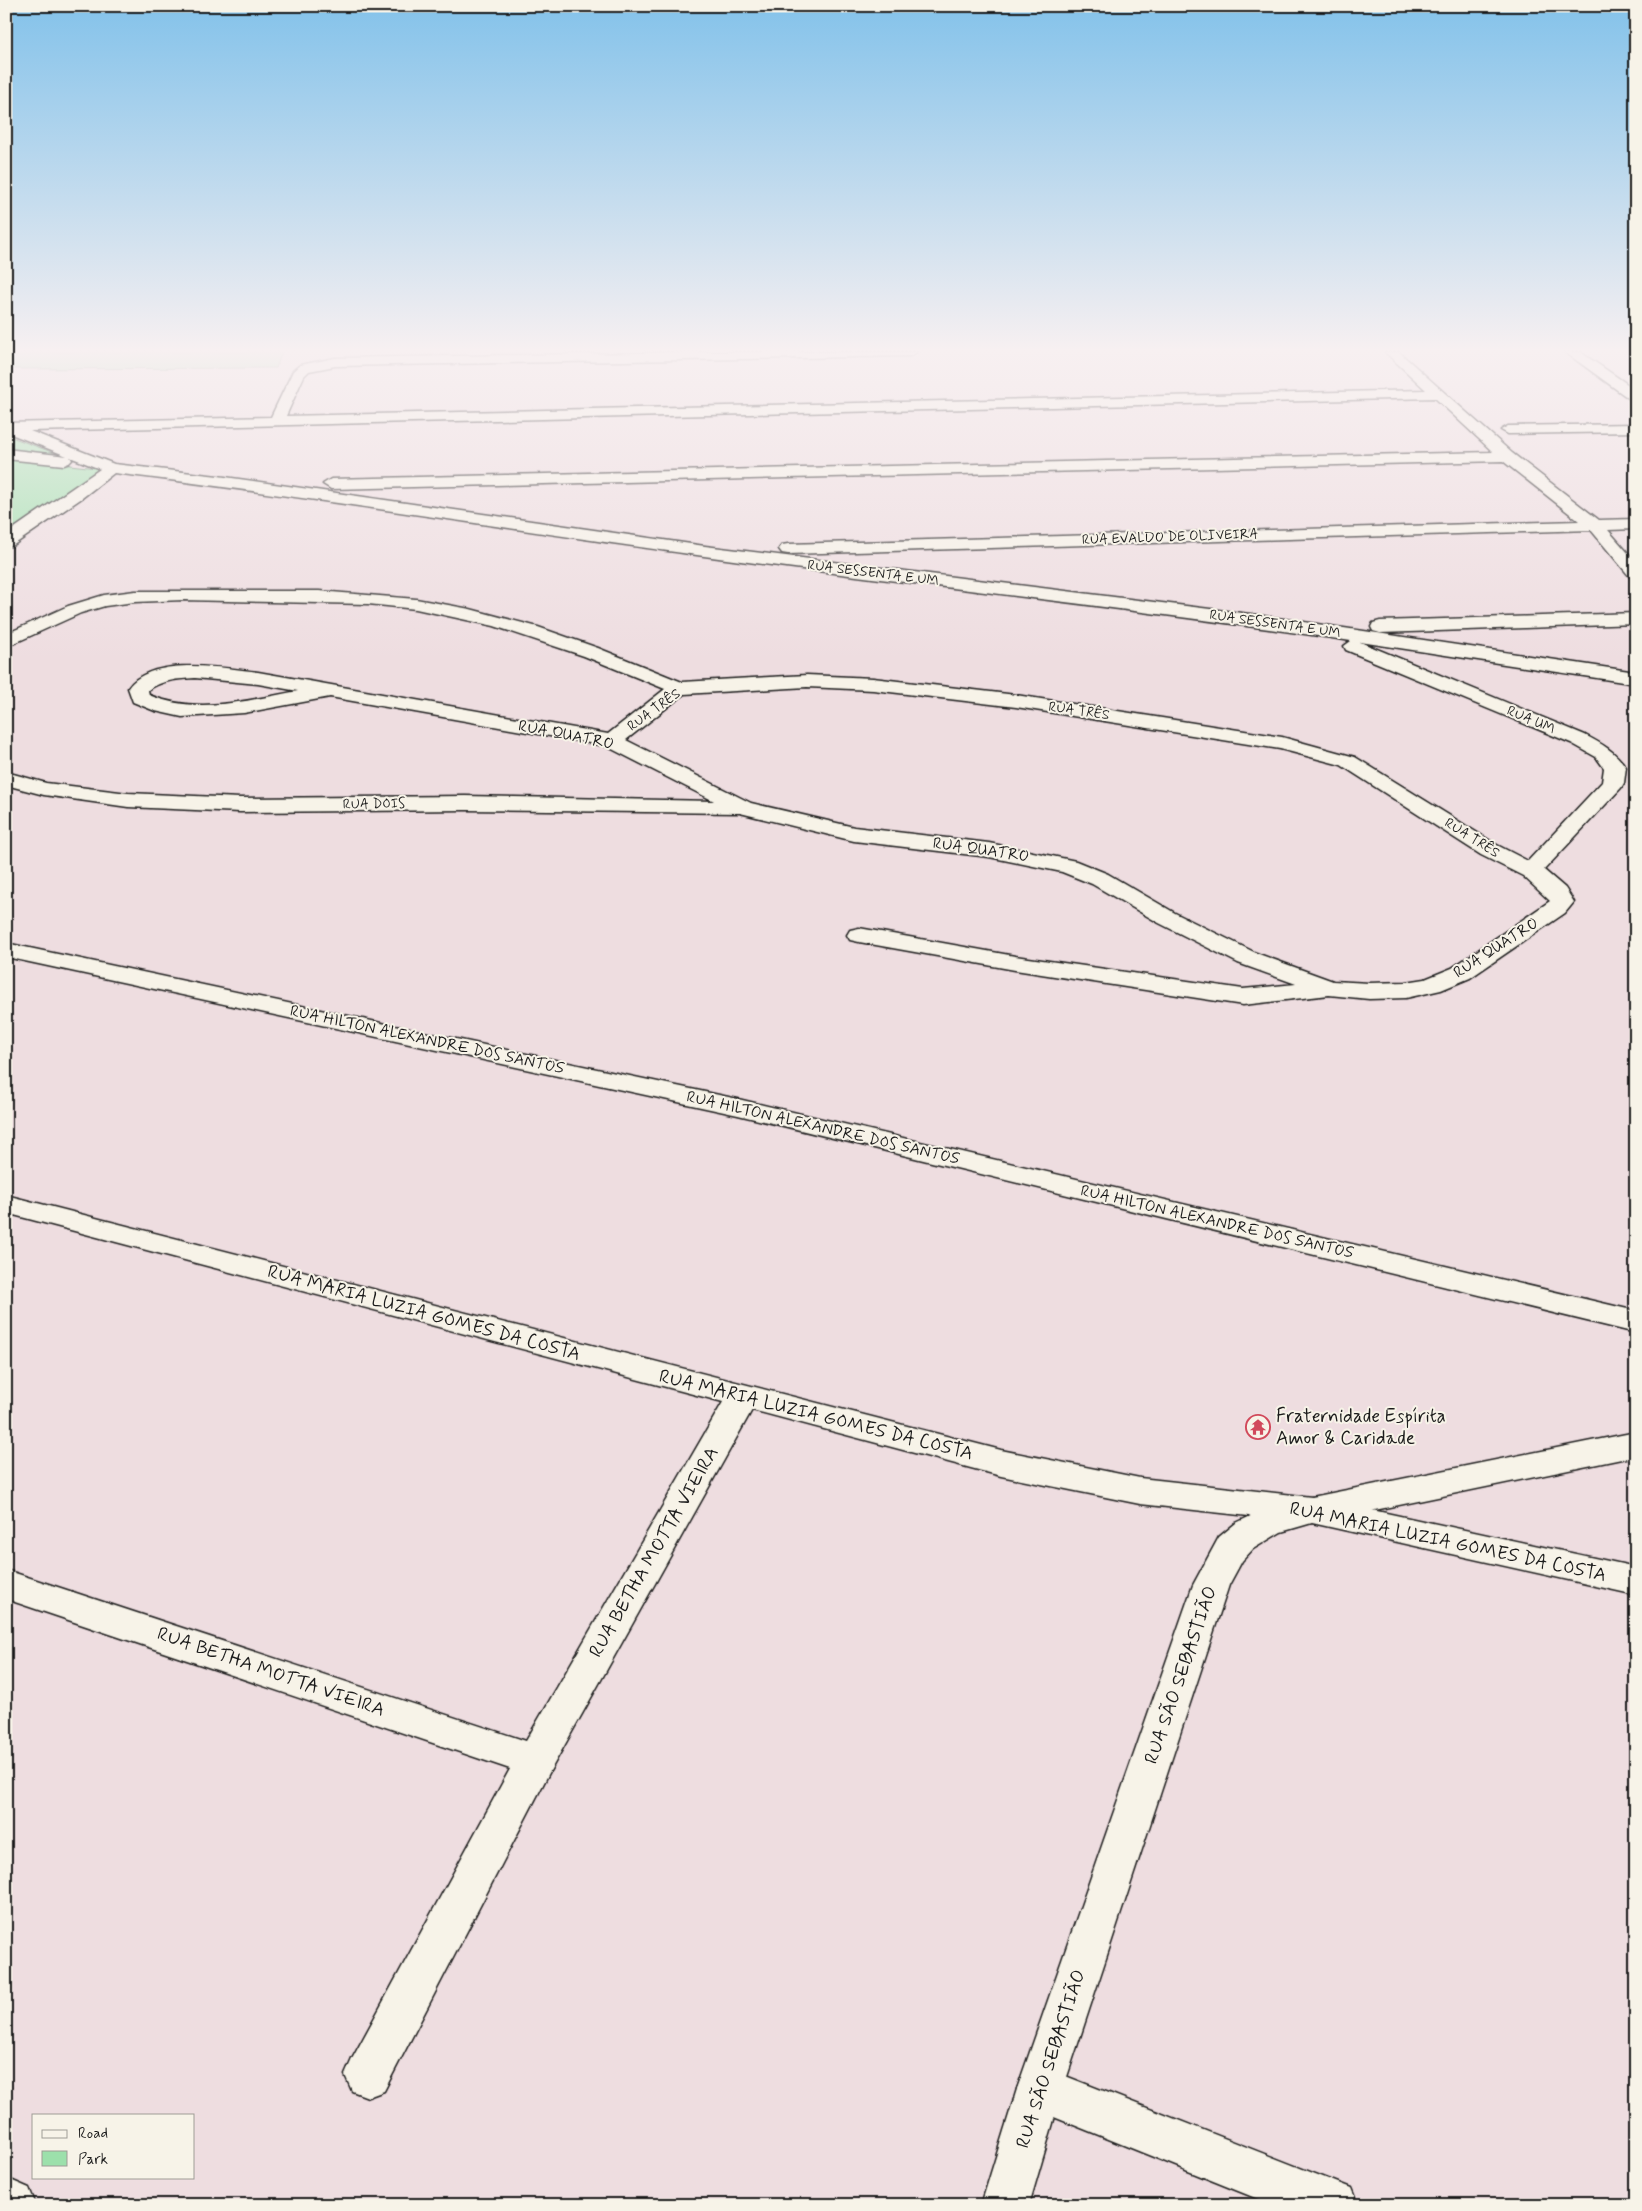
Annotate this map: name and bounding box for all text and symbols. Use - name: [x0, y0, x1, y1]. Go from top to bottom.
- street label: RUA EVALDO DE OLIVEIRA: [1082, 525, 1259, 549]
- street label: RUA SESSENTA E UM: [806, 556, 940, 590]
- street label: RUA SESSENTA E UM: [1208, 606, 1342, 642]
- street label: RUA TRÊS: [624, 684, 684, 735]
- street label: RUA TRÊS: [1047, 698, 1111, 724]
- street label: RUA UM: [1504, 702, 1558, 738]
- street label: RUA QUATRO: [516, 715, 616, 755]
- street label: RUA DOIS: [343, 794, 405, 814]
- street label: RUA TRÊS: [1441, 814, 1503, 862]
- street label: RUA QUATRO: [931, 833, 1031, 867]
- street label: RUA QUATRO: [1450, 913, 1542, 983]
- street label: RUA HILTON ALEXANDRE DOS SANTOS: [288, 1001, 566, 1079]
- street label: RUA HILTON ALEXANDRE DOS SANTOS: [684, 1086, 962, 1170]
- street label: RUA HILTON ALEXANDRE DOS SANTOS: [1078, 1180, 1356, 1264]
- street label: RUA MARIA LUZIA GOMES DA COSTA: [265, 1259, 583, 1367]
- street label: RUA MARIA LUZIA GOMES DA COSTA: [656, 1364, 976, 1466]
- place label: Fraternidade Espírita Amor & Caridade: [1276, 1404, 1446, 1451]
- temple icon: Fraternidade Espírita Amor & Caridade: [1245, 1414, 1271, 1440]
- street label: RUA BETHA MOTTA VIEIRA: [583, 1442, 725, 1662]
- street label: RUA MARIA LUZIA GOMES DA COSTA: [1287, 1496, 1609, 1588]
- street label: RUA SÃO SEBASTIÃO: [1139, 1583, 1223, 1767]
- street label: RUA BETHA MOTTA VIEIRA: [154, 1621, 388, 1723]
- street label: RUA SÃO SEBASTIÃO: [1010, 1967, 1092, 2151]
- legend: [32, 2114, 195, 2178]
- text: Road: [78, 2124, 108, 2144]
- text: Park: [78, 2150, 108, 2170]

